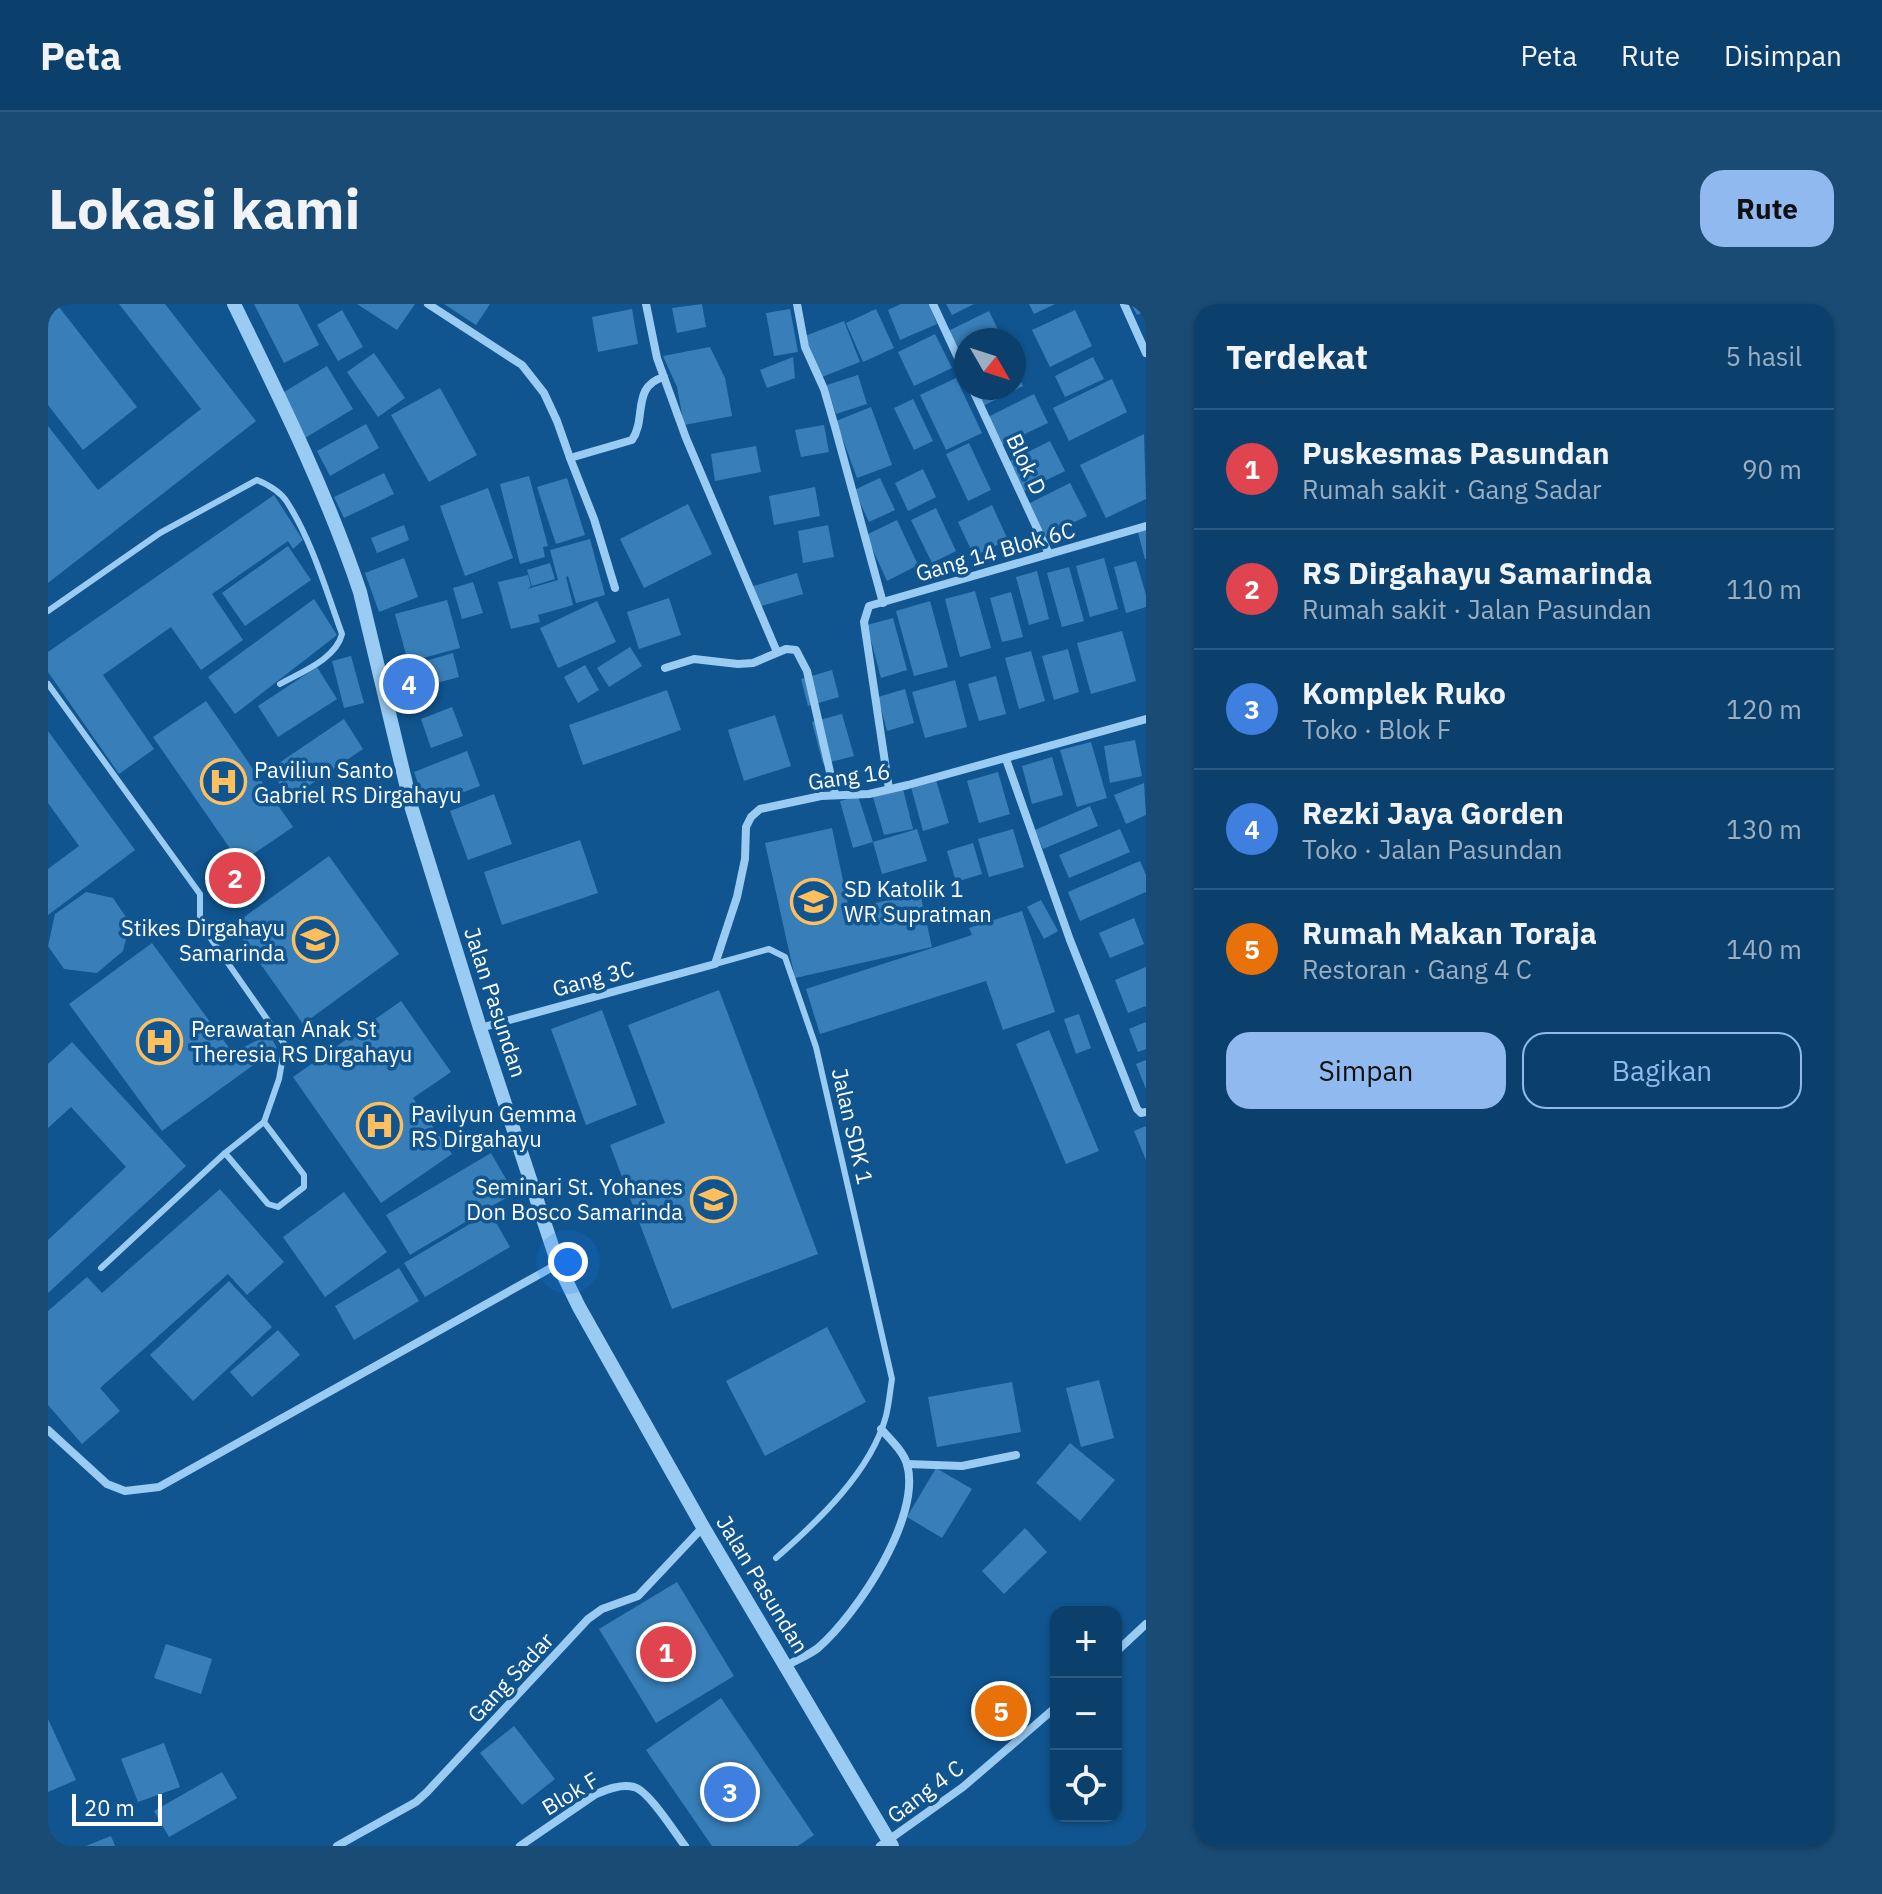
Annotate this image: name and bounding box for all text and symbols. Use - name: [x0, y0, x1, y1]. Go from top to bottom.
- text: Peta: [40, 31, 122, 80]
- text: Peta: [1521, 37, 1577, 74]
- text: Rute: [1621, 37, 1680, 74]
- text: Disimpan: [1724, 37, 1842, 74]
- button: Rute: [1700, 170, 1834, 247]
- text: Lokasi kami: [48, 172, 361, 244]
- north arrow: [954, 328, 1026, 400]
- text: Terdekat: [1226, 334, 1368, 378]
- text: 5 hasil: [1725, 339, 1802, 373]
- street label: Blok D: [1000, 429, 1054, 499]
- text: Puskesmas Pasundan: [1302, 433, 1610, 472]
- text: 1: [1244, 452, 1260, 486]
- text: 90 m: [1742, 452, 1802, 486]
- text: Rumah sakit · Gang Sadar: [1302, 472, 1602, 506]
- street label: Gang 14 Blok 6C: [912, 514, 1078, 588]
- text: RS Dirgahayu Samarinda: [1302, 553, 1652, 592]
- text: 2: [1244, 572, 1260, 606]
- text: 110 m: [1726, 572, 1802, 606]
- text: Rumah sakit · Jalan Pasundan: [1302, 592, 1652, 626]
- pin: 4: [383, 654, 435, 714]
- text: Komplek Ruko: [1302, 673, 1506, 712]
- text: 3: [1244, 692, 1260, 726]
- text: 120 m: [1726, 692, 1802, 726]
- text: Toko · Blok F: [1302, 712, 1451, 746]
- place label: Paviliun Santo Gabriel RS Dirgahayu: [254, 755, 461, 809]
- street label: Gang 16: [806, 756, 892, 796]
- hospital icon: Paviliun Santo Gabriel RS Dirgahayu: [199, 758, 247, 806]
- text: Rezki Jaya Gorden: [1302, 793, 1564, 832]
- text: 4: [1244, 812, 1260, 846]
- text: 130 m: [1726, 812, 1802, 846]
- text: Toko · Jalan Pasundan: [1302, 832, 1563, 866]
- pin: 2: [209, 848, 261, 908]
- place label: SD Katolik 1 WR Supratman: [844, 874, 992, 928]
- school or university icon: SD Katolik 1 WR Supratman: [789, 877, 837, 925]
- place label: Stikes Dirgahayu Samarinda: [121, 913, 285, 967]
- text: Rumah Makan Toraja: [1302, 913, 1597, 952]
- school or university icon: Stikes Dirgahayu Samarinda: [292, 916, 340, 964]
- street label: Jalan Pasundan: [458, 923, 534, 1081]
- text: 5: [1244, 932, 1260, 966]
- text: 140 m: [1726, 932, 1802, 966]
- text: Restoran · Gang 4 C: [1302, 952, 1532, 986]
- street label: Gang 3C: [549, 953, 637, 1003]
- place label: Perawatan Anak St Theresia RS Dirgahayu: [191, 1014, 412, 1068]
- hospital icon: Perawatan Anak St Theresia RS Dirgahayu: [136, 1017, 184, 1065]
- button: Simpan: [1226, 1032, 1506, 1109]
- button: Bagikan: [1522, 1032, 1802, 1109]
- street label: Jalan SDK 1: [826, 1065, 880, 1187]
- place label: Pavilyun Gemma RS Dirgahayu: [411, 1099, 577, 1153]
- hospital icon: Pavilyun Gemma RS Dirgahayu: [356, 1102, 404, 1150]
- place label: Seminari St. Yohanes Don Bosco Samarinda: [466, 1172, 683, 1226]
- school or university icon: Seminari St. Yohanes Don Bosco Samarinda: [690, 1175, 738, 1223]
- your location: [548, 1242, 588, 1282]
- street label: Jalan Pasundan: [710, 1510, 816, 1658]
- map controls: [1050, 1606, 1122, 1822]
- button: +: [1050, 1606, 1122, 1678]
- pin: 1: [640, 1622, 692, 1682]
- street label: Gang Sadar: [461, 1626, 559, 1728]
- button: −: [1050, 1678, 1122, 1750]
- pin: 5: [975, 1681, 1027, 1741]
- button: locate: [1050, 1750, 1122, 1822]
- street label: Gang 4 C: [881, 1753, 969, 1829]
- pin: 3: [704, 1762, 756, 1822]
- street label: Blok F: [536, 1765, 604, 1821]
- scale bar: [72, 1790, 162, 1826]
- text: 20 m: [84, 1793, 135, 1822]

